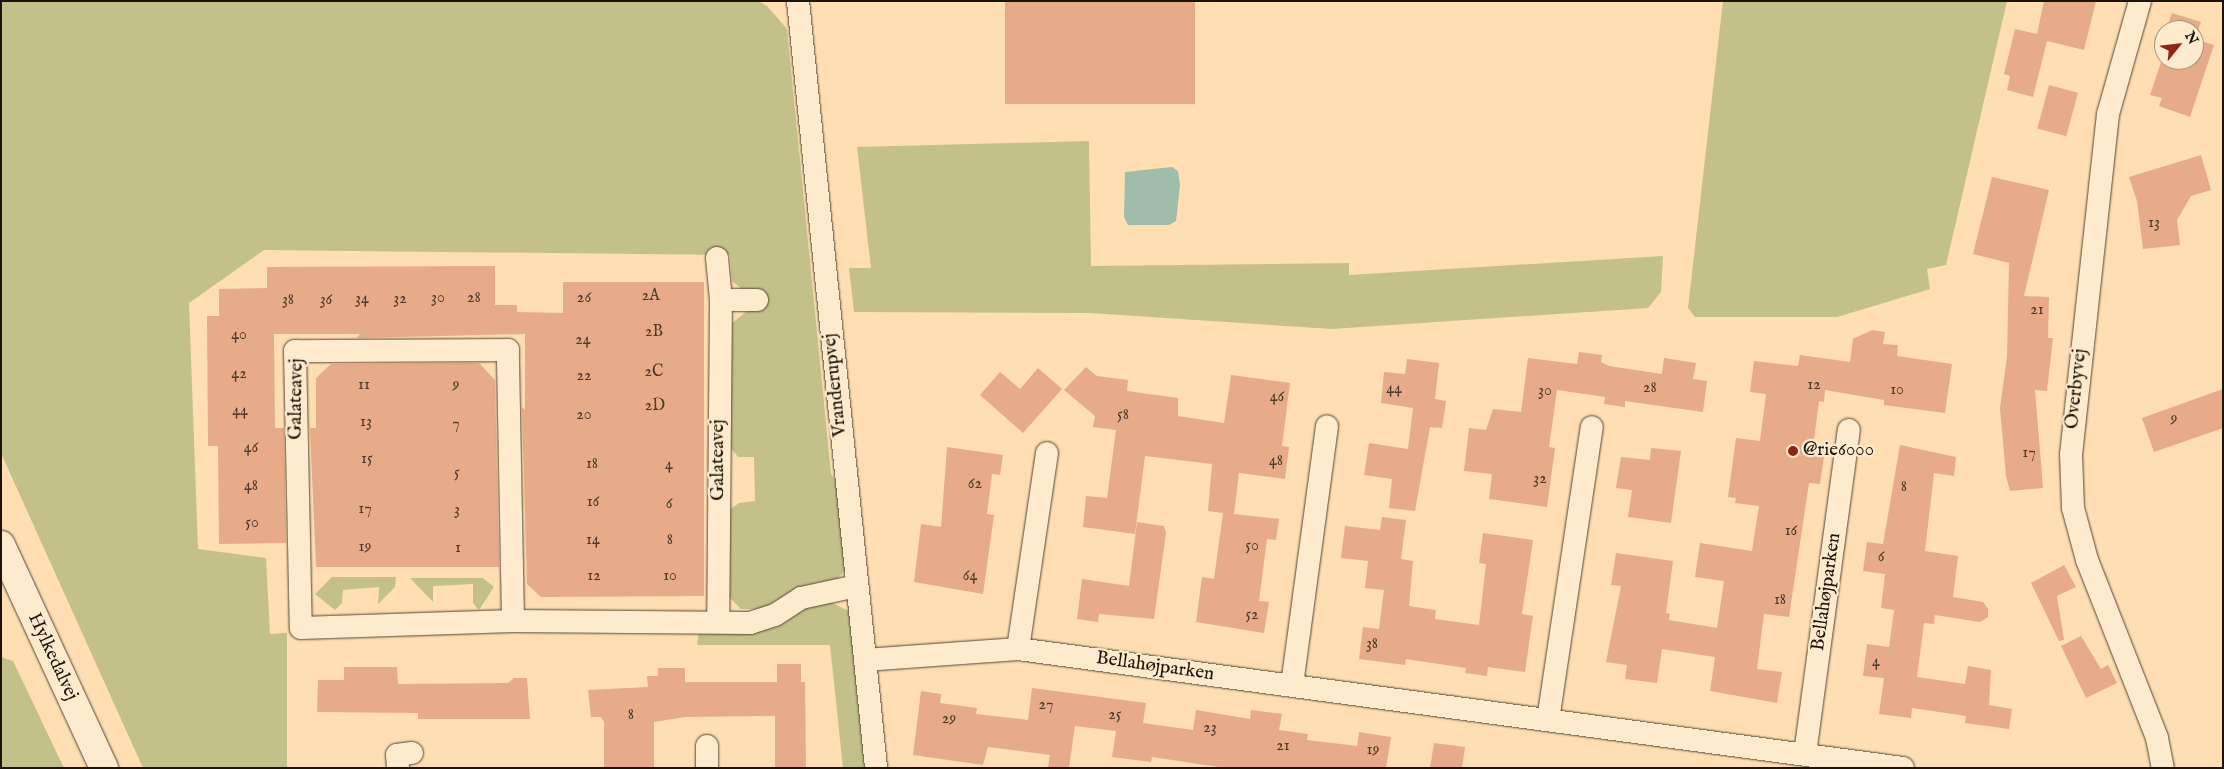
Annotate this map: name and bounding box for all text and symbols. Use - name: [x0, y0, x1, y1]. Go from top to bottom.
- north arrow: [2154, 20, 2204, 70]
- text: N: [2180, 29, 2202, 48]
- house number: 13: [2148, 213, 2160, 233]
- house number: 2A: [642, 286, 660, 306]
- house number: 30: [431, 288, 445, 308]
- house number: 28: [467, 288, 481, 308]
- house number: 26: [577, 288, 591, 308]
- house number: 34: [355, 289, 369, 309]
- house number: 32: [393, 289, 407, 309]
- house number: 38: [282, 290, 294, 310]
- house number: 36: [320, 290, 332, 310]
- house number: 21: [2030, 300, 2044, 320]
- house number: 2B: [645, 322, 663, 342]
- house number: 40: [231, 325, 247, 345]
- house number: 24: [575, 330, 591, 350]
- street label: Vranderupvej: [819, 332, 853, 438]
- street label: Overbyvej: [2061, 348, 2093, 430]
- street label: Galateavej: [285, 358, 309, 440]
- house number: 2C: [645, 362, 663, 382]
- house number: 42: [231, 364, 247, 384]
- house number: 22: [576, 366, 592, 386]
- house number: 11: [358, 375, 370, 395]
- house number: 9: [453, 375, 459, 395]
- house number: 12: [1807, 375, 1821, 395]
- house number: 28: [1643, 378, 1657, 398]
- house number: 44: [1386, 379, 1402, 399]
- house number: 10: [1890, 380, 1904, 400]
- house number: 30: [1538, 381, 1552, 401]
- house number: 46: [1270, 387, 1284, 407]
- house number: 2D: [645, 396, 665, 416]
- house number: 44: [232, 401, 248, 421]
- house number: 20: [576, 405, 592, 425]
- house number: 58: [1117, 405, 1129, 425]
- house number: 9: [2171, 409, 2177, 429]
- house number: 13: [360, 412, 372, 432]
- house number: 7: [452, 414, 460, 434]
- street label: Galateavej: [708, 419, 730, 501]
- house number: 46: [244, 438, 258, 458]
- place label: @rie6000: [1803, 440, 1874, 462]
- house number: 17: [2022, 443, 2036, 463]
- marker: @rie6000: [1787, 445, 1799, 457]
- house number: 15: [361, 449, 373, 469]
- house number: 48: [1269, 451, 1283, 471]
- house number: 18: [586, 454, 598, 474]
- house number: 4: [665, 455, 673, 475]
- house number: 5: [454, 463, 460, 483]
- house number: 32: [1533, 469, 1547, 489]
- house number: 62: [968, 474, 982, 494]
- house number: 48: [244, 476, 258, 496]
- house number: 8: [1901, 477, 1907, 497]
- house number: 16: [587, 492, 599, 512]
- house number: 6: [666, 494, 672, 514]
- house number: 17: [358, 499, 372, 519]
- house number: 3: [454, 500, 460, 520]
- house number: 50: [245, 513, 259, 533]
- house number: 16: [1785, 521, 1797, 541]
- house number: 14: [586, 530, 600, 550]
- house number: 8: [667, 530, 673, 550]
- street label: Bellahøjparken: [1807, 532, 1847, 652]
- house number: 50: [1245, 536, 1259, 556]
- house number: 19: [359, 537, 371, 557]
- house number: 1: [455, 538, 461, 558]
- house number: 6: [1878, 547, 1884, 567]
- house number: 12: [587, 566, 601, 586]
- house number: 10: [663, 566, 677, 586]
- house number: 64: [963, 566, 977, 586]
- house number: 18: [1774, 590, 1786, 610]
- house number: 52: [1245, 605, 1259, 625]
- street label: Hylkedalvej: [22, 610, 82, 704]
- house number: 38: [1366, 634, 1378, 654]
- street label: Bellahøjparken: [1095, 647, 1215, 687]
- house number: 4: [1872, 652, 1880, 672]
- house number: 27: [1039, 695, 1053, 715]
- house number: 8: [628, 705, 634, 725]
- house number: 25: [1108, 705, 1122, 725]
- house number: 29: [942, 709, 956, 729]
- house number: 23: [1203, 718, 1217, 738]
- house number: 21: [1276, 736, 1290, 756]
- house number: 19: [1367, 740, 1379, 760]

